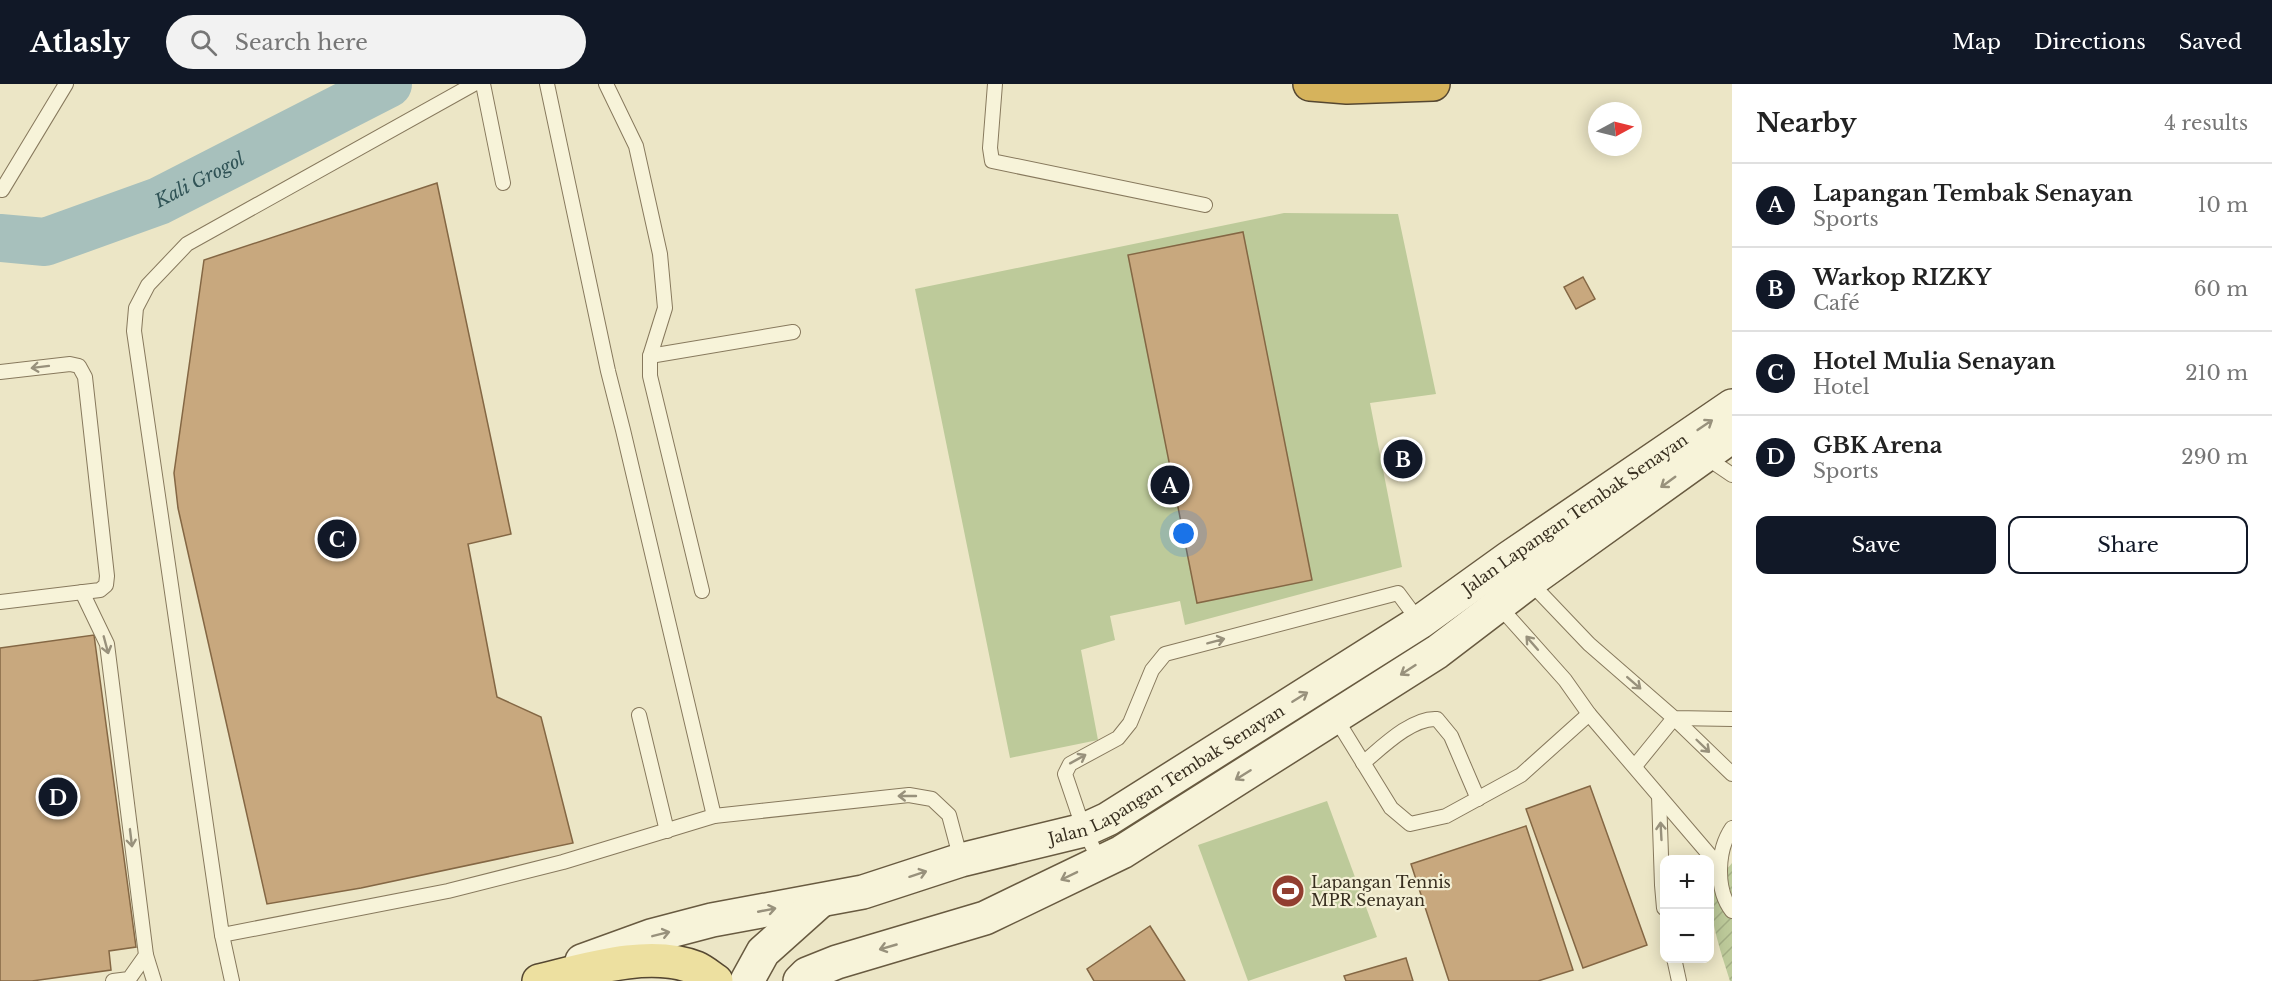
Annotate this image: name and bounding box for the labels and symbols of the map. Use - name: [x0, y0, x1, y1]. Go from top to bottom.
- north arrow: [1588, 102, 1642, 156]
- water label: Kali Grogol: [150, 148, 249, 213]
- one-way arrow: [30, 362, 50, 373]
- one-way arrow: [1697, 419, 1713, 431]
- street label: Jalan Lapangan Tembak Senayan: [1457, 429, 1691, 600]
- pin: B: [1384, 436, 1422, 482]
- pin: A: [1150, 462, 1190, 508]
- one-way arrow: [1660, 476, 1676, 488]
- pin: C: [318, 516, 356, 562]
- your location: [1169, 519, 1198, 548]
- one-way arrow: [100, 635, 112, 654]
- one-way arrow: [1206, 635, 1225, 646]
- one-way arrow: [1525, 636, 1539, 651]
- one-way arrow: [1400, 665, 1417, 677]
- one-way arrow: [1626, 676, 1642, 689]
- one-way arrow: [1291, 691, 1308, 704]
- street label: Jalan Lapangan Tembak Senayan: [1044, 700, 1288, 849]
- one-way arrow: [1696, 738, 1711, 753]
- one-way arrow: [1069, 753, 1086, 765]
- one-way arrow: [1235, 769, 1252, 781]
- pin: D: [38, 774, 78, 820]
- one-way arrow: [898, 790, 918, 802]
- one-way arrow: [1655, 821, 1666, 841]
- one-way arrow: [126, 828, 137, 848]
- one-way arrow: [908, 868, 927, 879]
- one-way arrow: [1061, 871, 1079, 882]
- place label: Lapangan Tennis MPR Senayan: [1311, 872, 1451, 910]
- sports icon: Lapangan Tennis MPR Senayan: [1270, 873, 1306, 909]
- one-way arrow: [756, 904, 776, 915]
- one-way arrow: [651, 927, 670, 939]
- one-way arrow: [879, 942, 898, 953]

